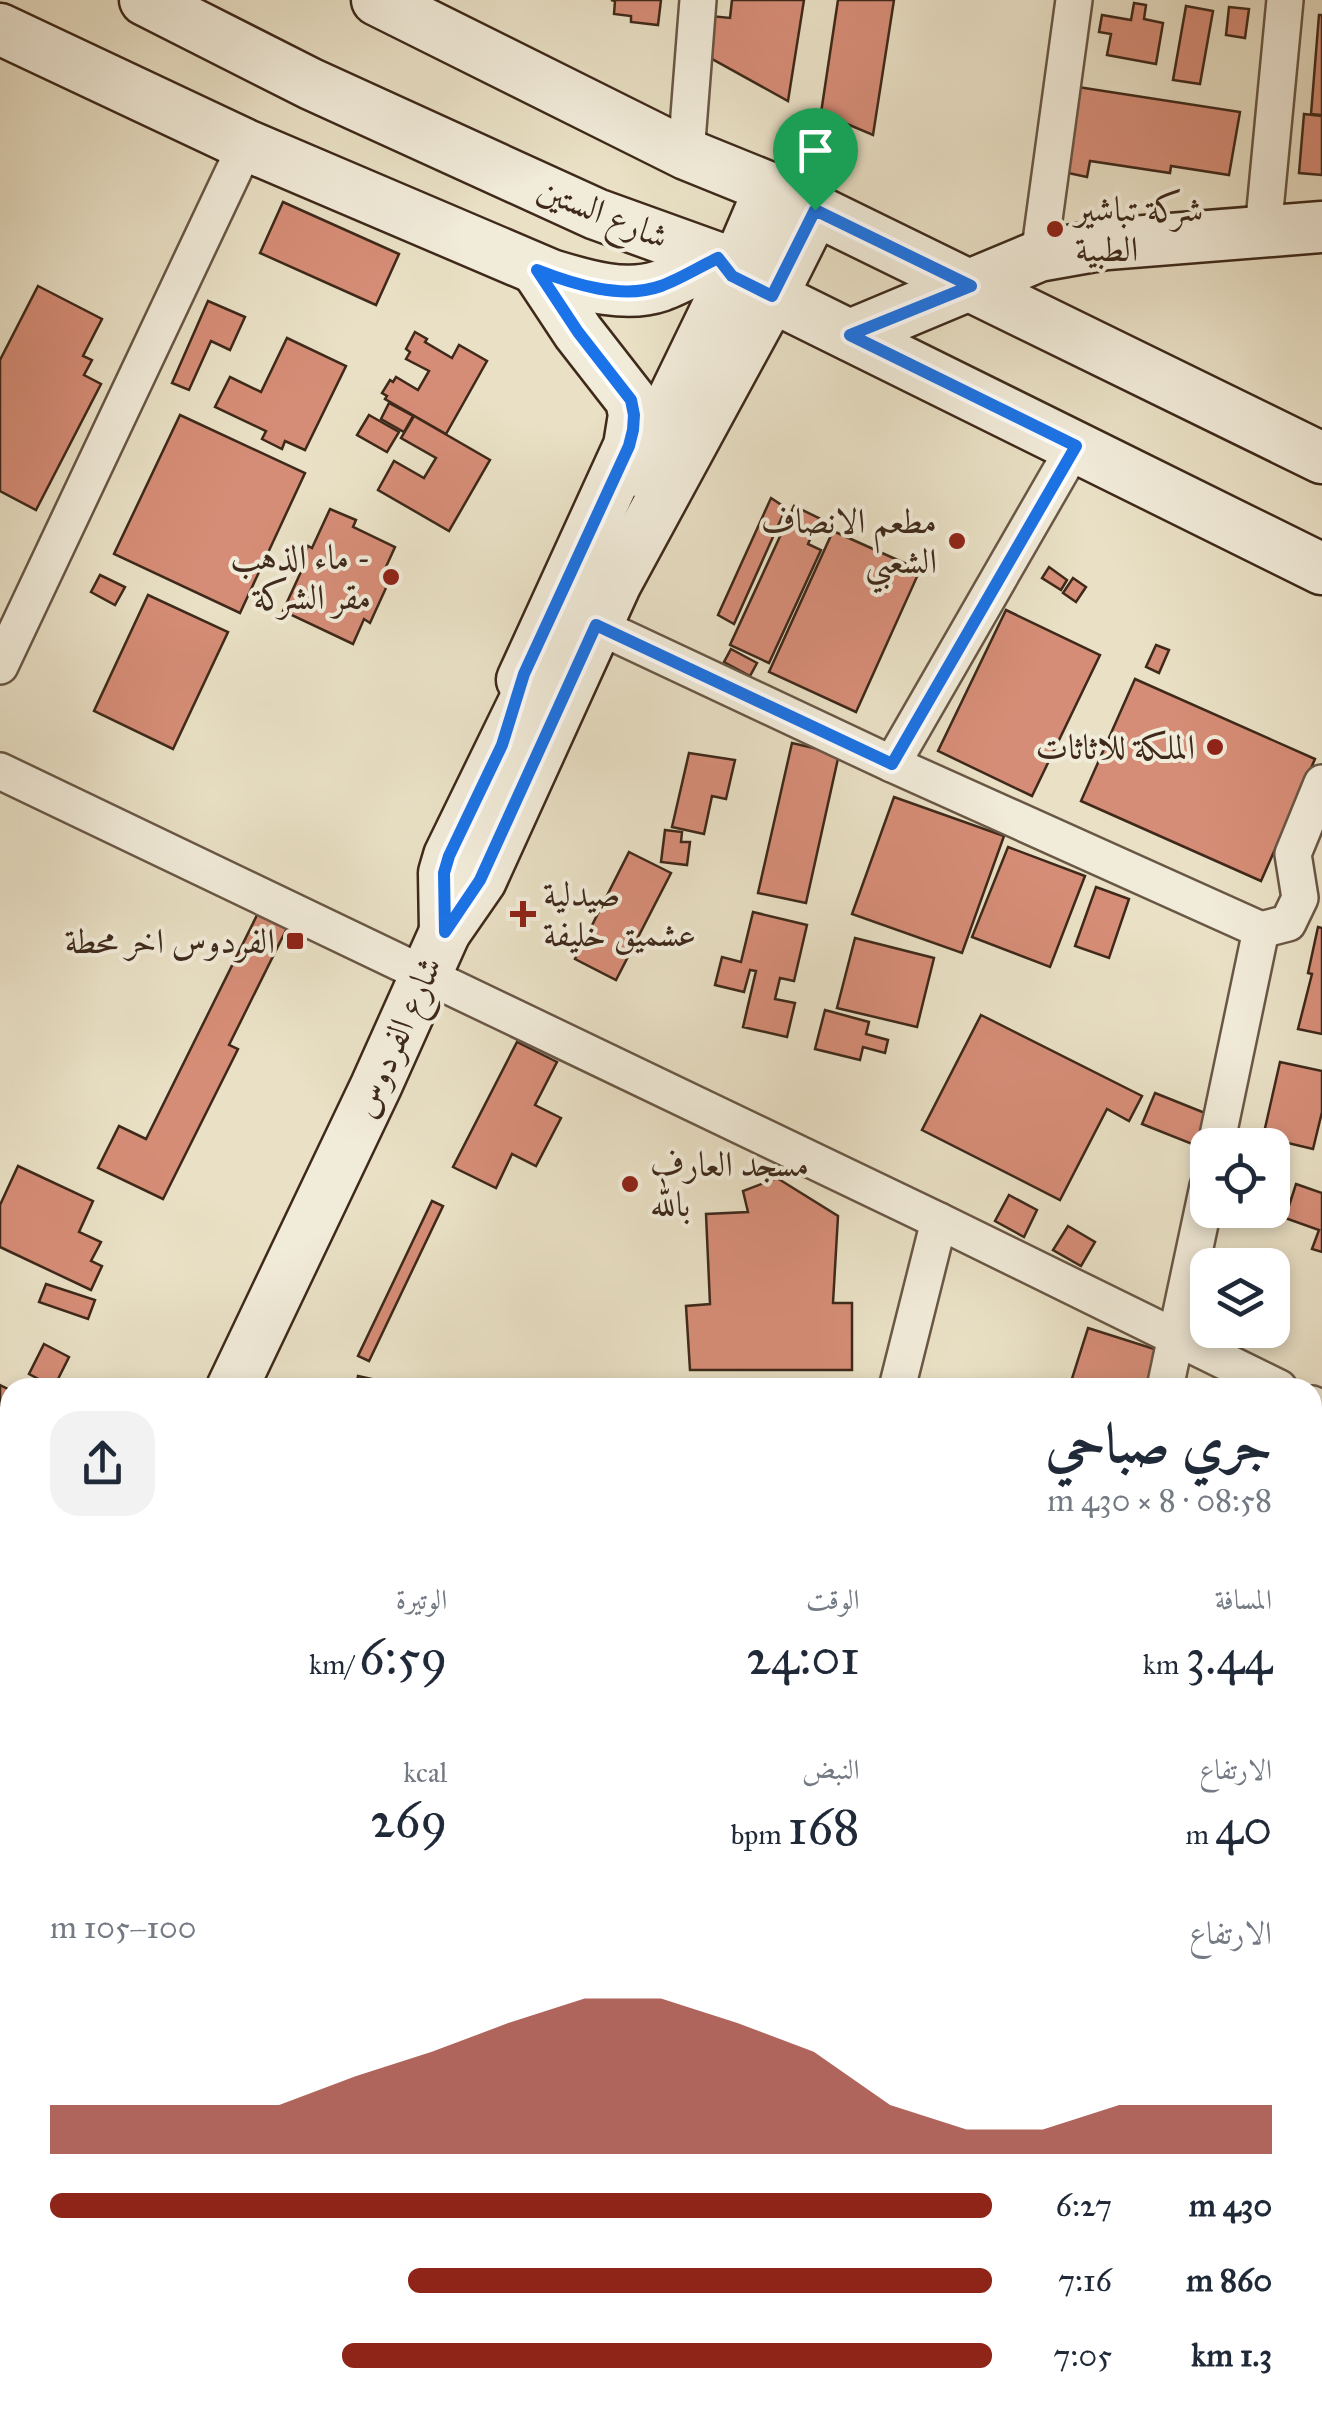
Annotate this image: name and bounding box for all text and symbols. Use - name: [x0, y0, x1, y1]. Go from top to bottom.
- pin: [773, 108, 858, 211]
- icon: arrive: [788, 123, 843, 178]
- street label: شارع الستين: [529, 167, 675, 265]
- place label: شركة تباشير الطبية: [1072, 188, 1203, 271]
- marker: شركة تباشير الطبية: [1044, 218, 1066, 240]
- place label: مطعم الانصاف الشعبي: [761, 500, 937, 594]
- marker: مطعم الانصاف الشعبي: [946, 530, 968, 552]
- place label: ماء الذهب - مقر الشركة: [230, 536, 371, 620]
- marker: ماء الذهب - مقر الشركة: [380, 566, 402, 588]
- place label: الملكة للاثاثات: [1035, 726, 1195, 769]
- marker: الملكة للاثاثات: [1204, 736, 1226, 758]
- place label: صيدلية عشميق خليفة: [543, 873, 696, 956]
- marker: صيدلية عشميق خليفة: [512, 903, 534, 925]
- place label: الفردوس اخر محطة: [64, 920, 275, 963]
- marker: الفردوس اخر محطة: [284, 930, 306, 952]
- street label: شارع الفردوس: [342, 950, 458, 1127]
- map controls: [1190, 1128, 1290, 1348]
- button: locate: [1190, 1128, 1290, 1228]
- place label: مسجد العارف بالله: [650, 1143, 809, 1226]
- marker: مسجد العارف بالله: [619, 1173, 641, 1195]
- button: layers: [1190, 1248, 1290, 1348]
- text: جري صباحي: [1045, 1410, 1272, 1477]
- button: share: [50, 1411, 155, 1516]
- text: 08:58 · 8 × 430 m: [1047, 1481, 1272, 1520]
- text: الوتيرة: [396, 1582, 447, 1617]
- text: الوقت: [806, 1582, 860, 1617]
- text: المسافة: [1215, 1582, 1272, 1617]
- text: 6:59: [359, 1627, 447, 1688]
- text: 24:01: [746, 1627, 860, 1688]
- text: 3.44: [1185, 1627, 1272, 1688]
- text: /km: [309, 1647, 359, 1682]
- text: km: [1143, 1647, 1185, 1682]
- text: النبض: [802, 1752, 860, 1787]
- text: الارتفاع: [1199, 1752, 1272, 1787]
- text: kcal: [403, 1755, 447, 1790]
- text: 269: [370, 1790, 447, 1851]
- text: 168: [788, 1797, 860, 1858]
- text: 40: [1215, 1797, 1272, 1858]
- text: bpm: [731, 1817, 788, 1852]
- text: m: [1185, 1817, 1215, 1852]
- text: 100–105 m: [50, 1908, 196, 1947]
- text: الارتفاع: [1189, 1914, 1272, 1953]
- text: 6:27: [1056, 2186, 1112, 2225]
- text: 430 m: [1189, 2186, 1272, 2225]
- text: 7:16: [1058, 2261, 1112, 2300]
- text: 860 m: [1186, 2261, 1272, 2300]
- text: 7:05: [1053, 2336, 1112, 2375]
- text: 1.3 km: [1191, 2336, 1272, 2375]

